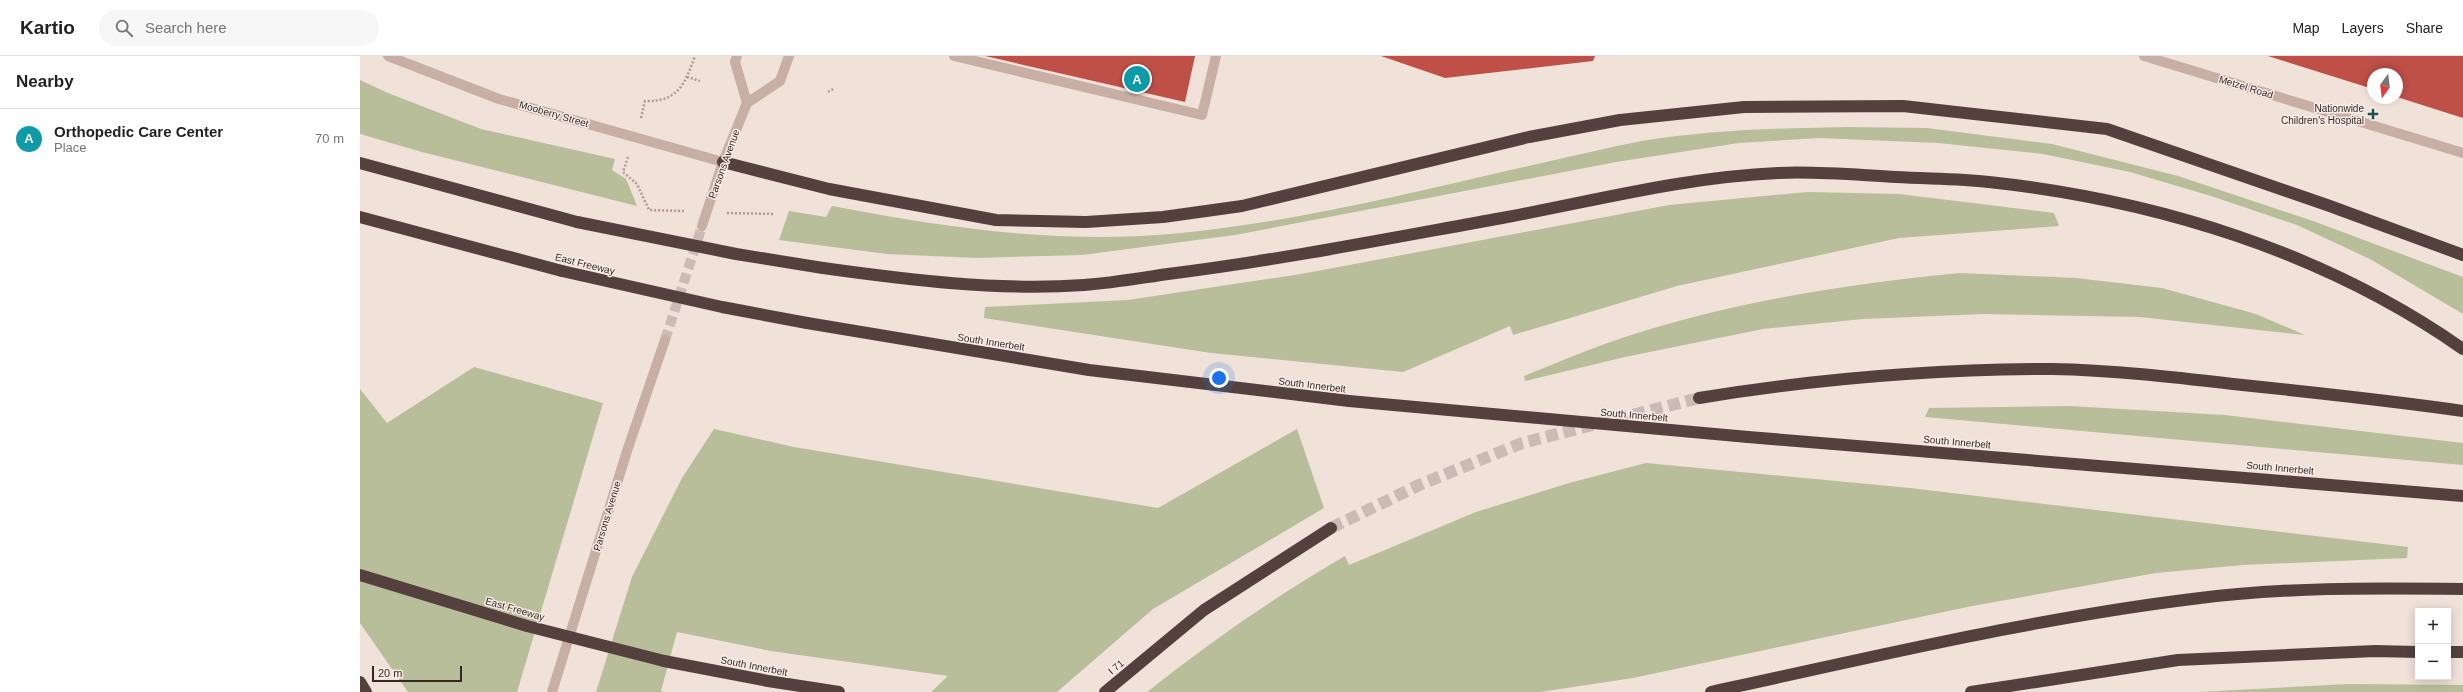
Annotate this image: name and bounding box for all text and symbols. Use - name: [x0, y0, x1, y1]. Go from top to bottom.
- search box: [99, 10, 379, 46]
- text: Kartio: [20, 17, 75, 38]
- icon: search: [113, 17, 135, 39]
- text: Search here: [145, 19, 227, 36]
- text: Map: [2292, 20, 2320, 36]
- text: Layers: [2342, 20, 2384, 36]
- text: Share: [2406, 20, 2443, 36]
- pin: A: [1124, 64, 1150, 94]
- north arrow: [2367, 68, 2403, 104]
- text: Nearby: [16, 72, 74, 91]
- street label: Metzel Road: [2218, 74, 2274, 100]
- street label: Mooberry Street: [518, 99, 590, 129]
- place label: Nationwide Children's Hospital: [2281, 103, 2364, 126]
- marker: Nationwide Children's Hospital: [2367, 108, 2379, 120]
- text: Orthopedic Care Center: [54, 123, 223, 140]
- street label: Parsons Avenue: [706, 128, 742, 200]
- text: A: [24, 131, 34, 146]
- text: 70 m: [315, 131, 344, 146]
- text: Place: [54, 140, 87, 155]
- street label: East Freeway: [554, 251, 616, 277]
- street label: South Innerbelt: [957, 331, 1026, 353]
- your location: [1209, 368, 1229, 388]
- street label: South Innerbelt: [1278, 375, 1347, 395]
- street label: South Innerbelt: [1600, 407, 1668, 423]
- street label: South Innerbelt: [1923, 434, 1991, 450]
- street label: South Innerbelt: [2246, 460, 2314, 476]
- street label: Parsons Avenue: [591, 479, 623, 552]
- street label: East Freeway: [484, 595, 546, 623]
- map controls: [2415, 608, 2451, 680]
- button: +: [2415, 608, 2451, 644]
- button: −: [2415, 644, 2451, 680]
- street label: South Innerbelt: [720, 654, 789, 678]
- street label: I 71: [1106, 657, 1126, 677]
- scale bar: [372, 664, 462, 683]
- text: 20 m: [378, 667, 402, 679]

